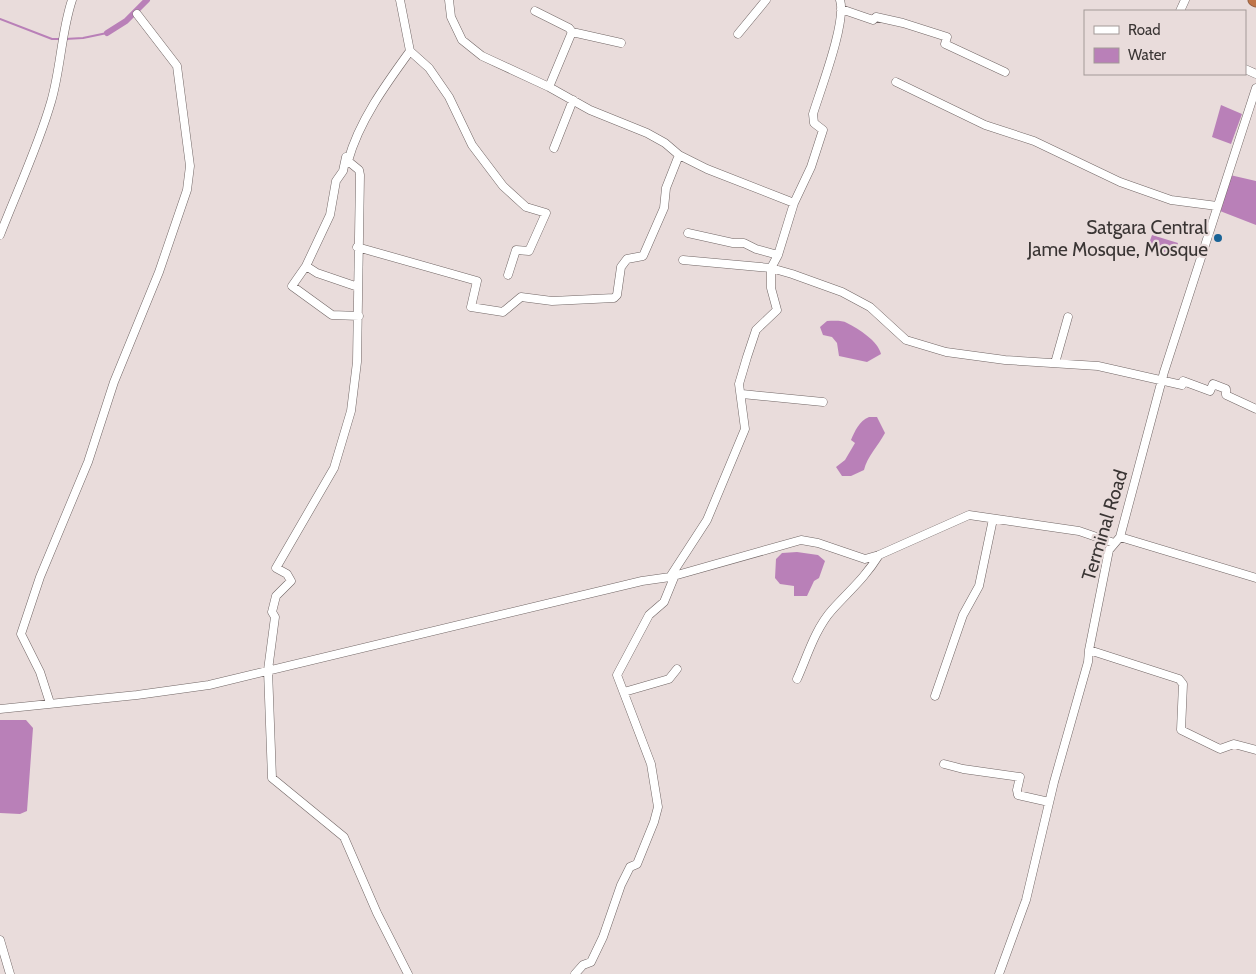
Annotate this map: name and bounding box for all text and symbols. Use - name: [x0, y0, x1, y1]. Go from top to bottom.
- legend: [1084, 10, 1246, 75]
- text: Road: [1128, 21, 1161, 39]
- text: Water: [1128, 46, 1166, 64]
- place label: Satgara Central Jame Mosque, Mosque: [1027, 216, 1209, 261]
- marker: Satgara Central Jame Mosque, Mosque: [1212, 232, 1224, 244]
- street label: Terminal Road: [1077, 467, 1132, 583]

